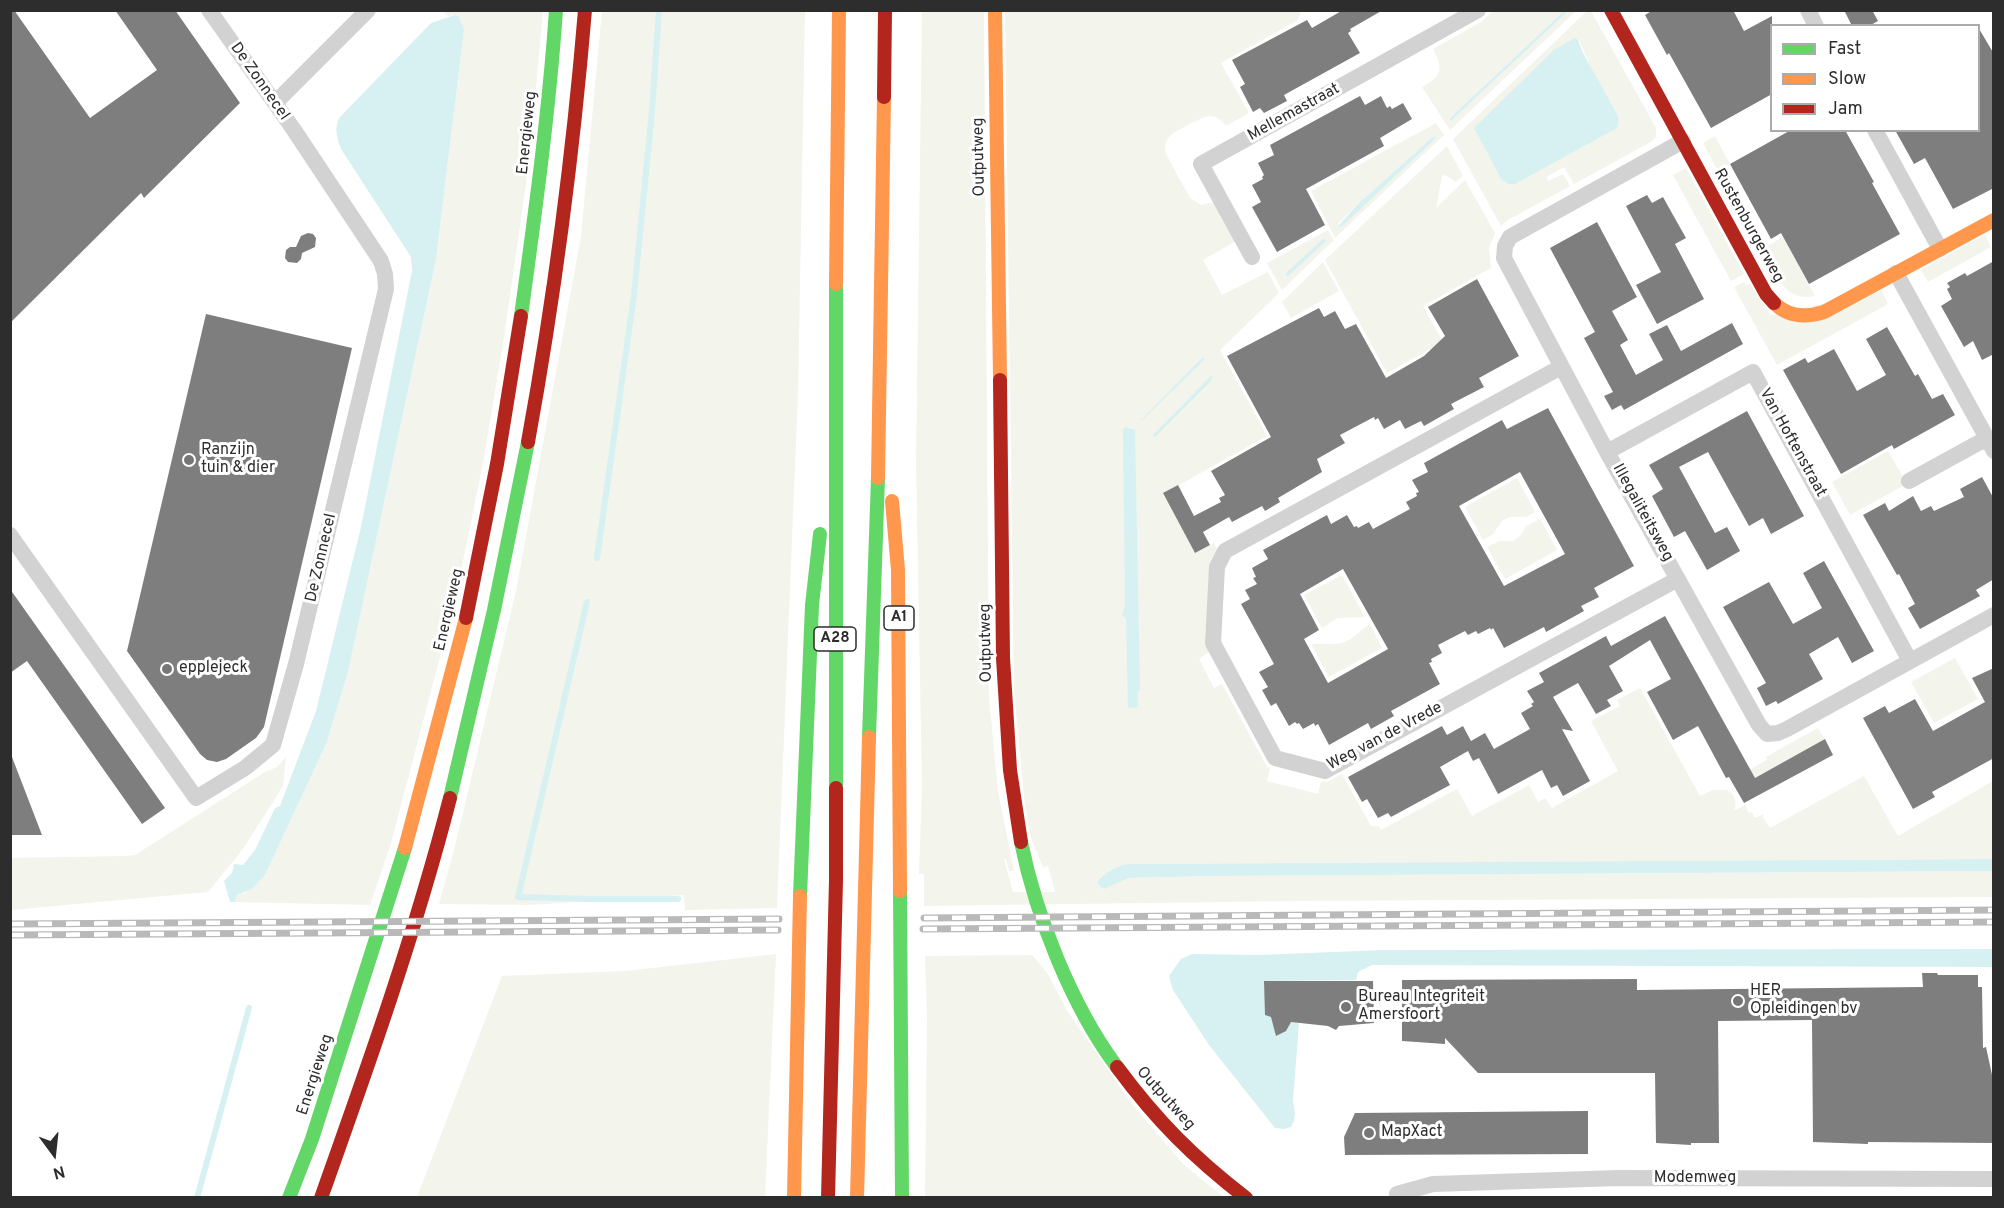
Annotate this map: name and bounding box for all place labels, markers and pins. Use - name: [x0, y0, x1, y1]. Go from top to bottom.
- place label: Ranzijn tuin & dier: [201, 441, 275, 479]
- marker: Ranzijn tuin & dier: [182, 453, 196, 467]
- place label: epplejeck: [179, 659, 248, 679]
- marker: epplejeck: [160, 662, 174, 676]
- place label: HER Opleidingen bv: [1750, 982, 1858, 1020]
- place label: Bureau Integriteit Amersfoort: [1358, 988, 1485, 1026]
- marker: HER Opleidingen bv: [1731, 994, 1745, 1008]
- marker: Bureau Integriteit Amersfoort: [1339, 1000, 1353, 1014]
- place label: MapXact: [1381, 1123, 1443, 1143]
- marker: MapXact: [1362, 1126, 1376, 1140]

